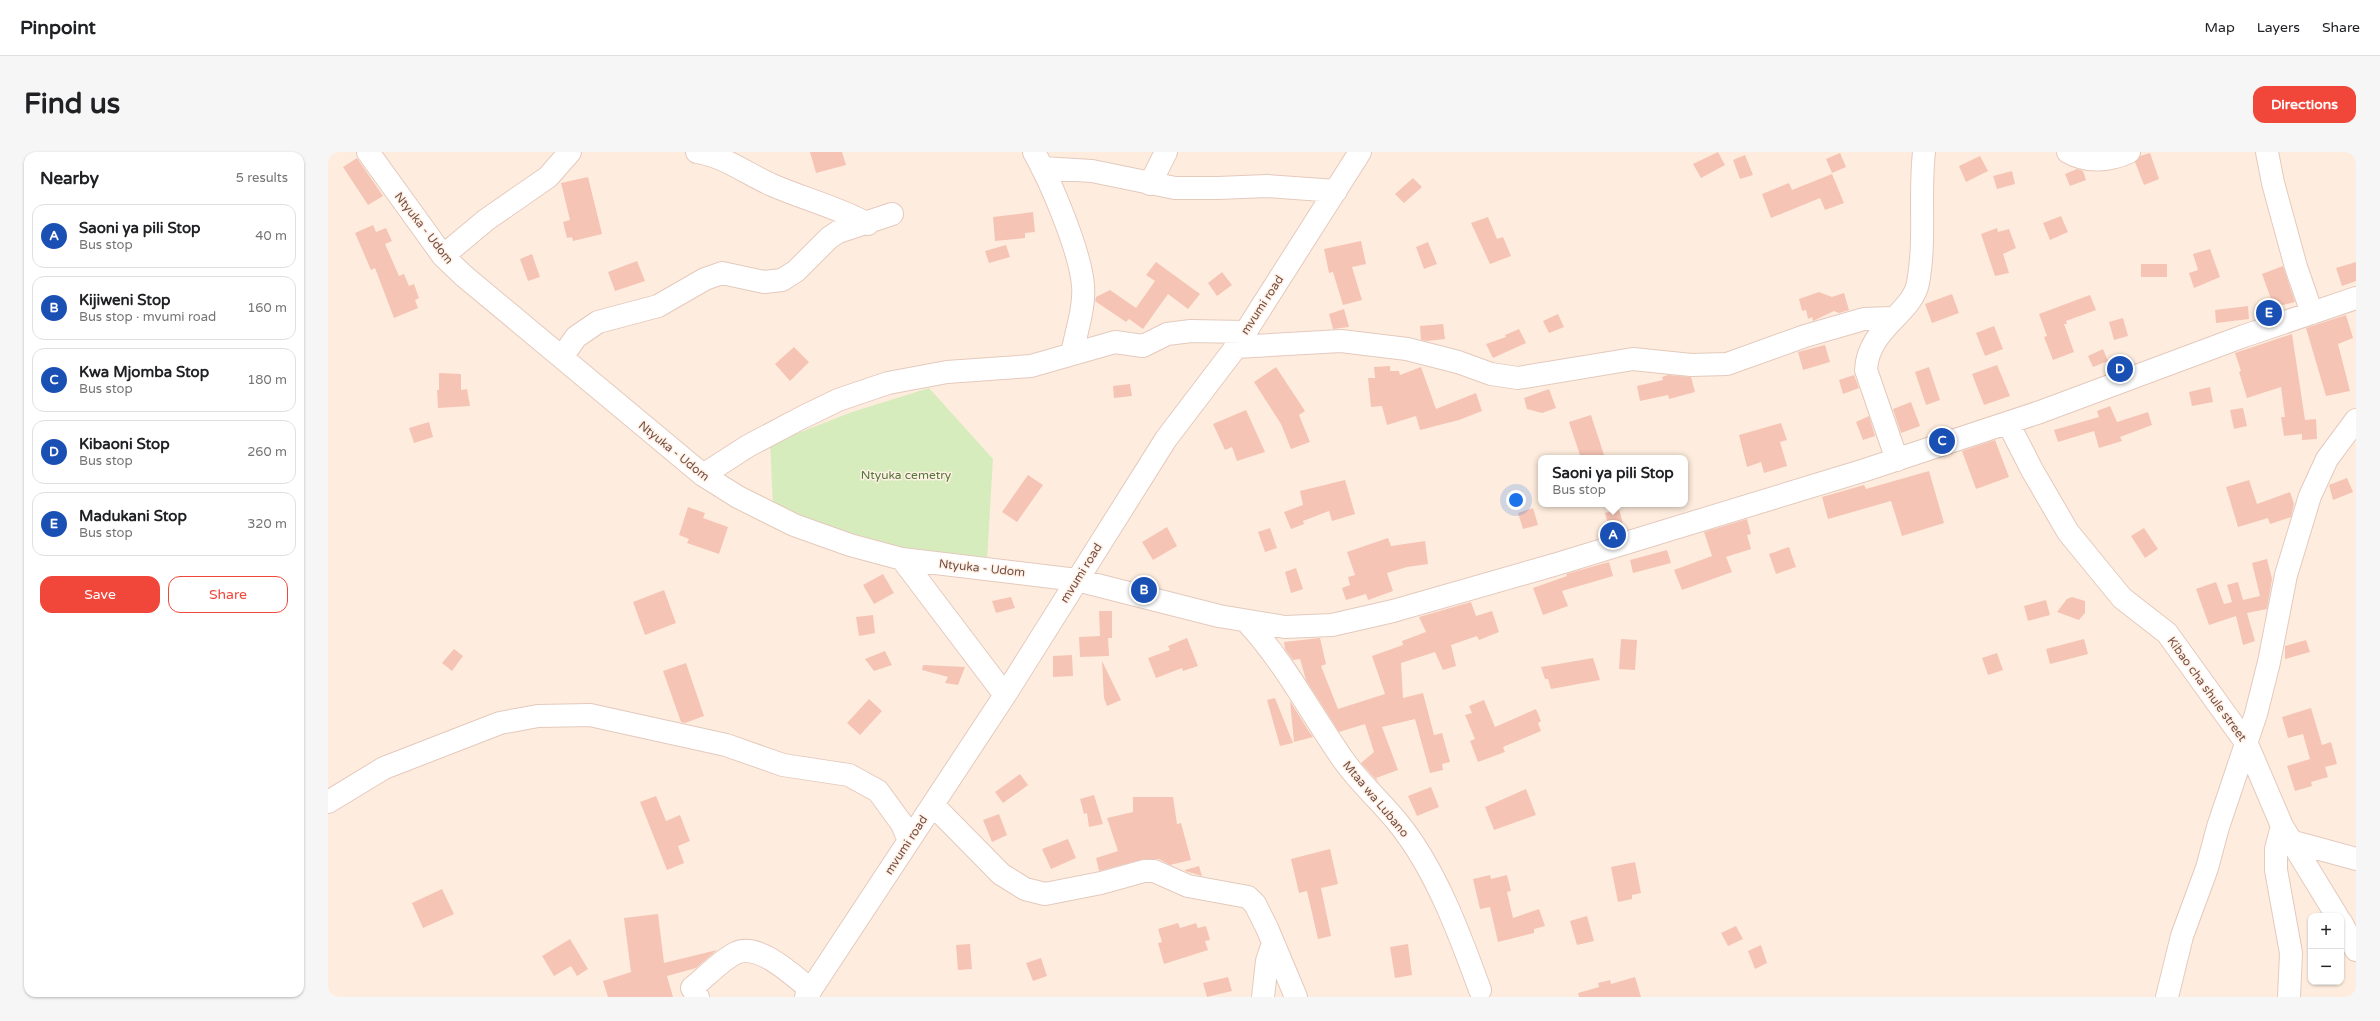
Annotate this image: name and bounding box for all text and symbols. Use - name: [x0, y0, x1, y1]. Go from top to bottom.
- text: Pinpoint: [20, 17, 96, 39]
- text: Map: [2205, 19, 2235, 36]
- text: Layers: [2257, 19, 2300, 36]
- text: Share: [2322, 19, 2360, 36]
- button: Directions: [2253, 86, 2356, 123]
- text: Find us: [24, 87, 120, 121]
- text: Nearby: [40, 168, 99, 189]
- text: 5 results: [236, 170, 288, 186]
- street label: Ntyuka - Udom: [392, 189, 456, 267]
- text: Saoni ya pili Stop: [79, 219, 201, 237]
- text: A: [49, 228, 59, 244]
- text: 40 m: [255, 228, 287, 244]
- text: Bus stop: [79, 237, 133, 253]
- street label: mvumi road: [1238, 273, 1286, 337]
- text: Kijiweni Stop: [79, 291, 171, 309]
- pin: E: [2256, 298, 2282, 328]
- text: B: [49, 300, 59, 316]
- text: 160 m: [247, 300, 287, 316]
- text: Bus stop · mvumi road: [79, 309, 216, 325]
- pin: D: [2107, 354, 2133, 384]
- text: Kwa Mjomba Stop: [79, 363, 209, 381]
- text: C: [49, 372, 59, 388]
- text: 180 m: [247, 372, 287, 388]
- text: Bus stop: [79, 381, 133, 397]
- street label: Ntyuka - Udom: [636, 418, 712, 484]
- pin: C: [1929, 426, 1955, 456]
- text: Kibaoni Stop: [79, 435, 170, 453]
- text: D: [49, 444, 59, 460]
- text: 260 m: [247, 444, 287, 460]
- text: Bus stop: [79, 453, 133, 469]
- popup: [1538, 455, 1688, 507]
- text: Saoni ya pili Stop: [1552, 464, 1674, 482]
- park label: Ntyuka cemetry: [861, 468, 952, 482]
- text: Bus stop: [1552, 482, 1606, 498]
- your location: [1506, 490, 1526, 510]
- text: Madukani Stop: [79, 507, 187, 525]
- text: E: [50, 516, 58, 532]
- text: 320 m: [247, 516, 287, 532]
- pin: A: [1600, 520, 1626, 550]
- text: Bus stop: [79, 525, 133, 541]
- street label: mvumi road: [1057, 541, 1105, 605]
- street label: Ntyuka - Udom: [938, 556, 1026, 580]
- pin: B: [1131, 575, 1157, 605]
- button: Save: [40, 576, 160, 613]
- button: Share: [168, 576, 288, 613]
- street label: Kibao cha shule street: [2164, 634, 2250, 744]
- street label: Mtaa wa Lubano: [1340, 758, 1412, 840]
- street label: mvumi road: [882, 813, 930, 877]
- map controls: [2308, 913, 2344, 985]
- button: +: [2308, 913, 2344, 949]
- button: −: [2308, 949, 2344, 985]

